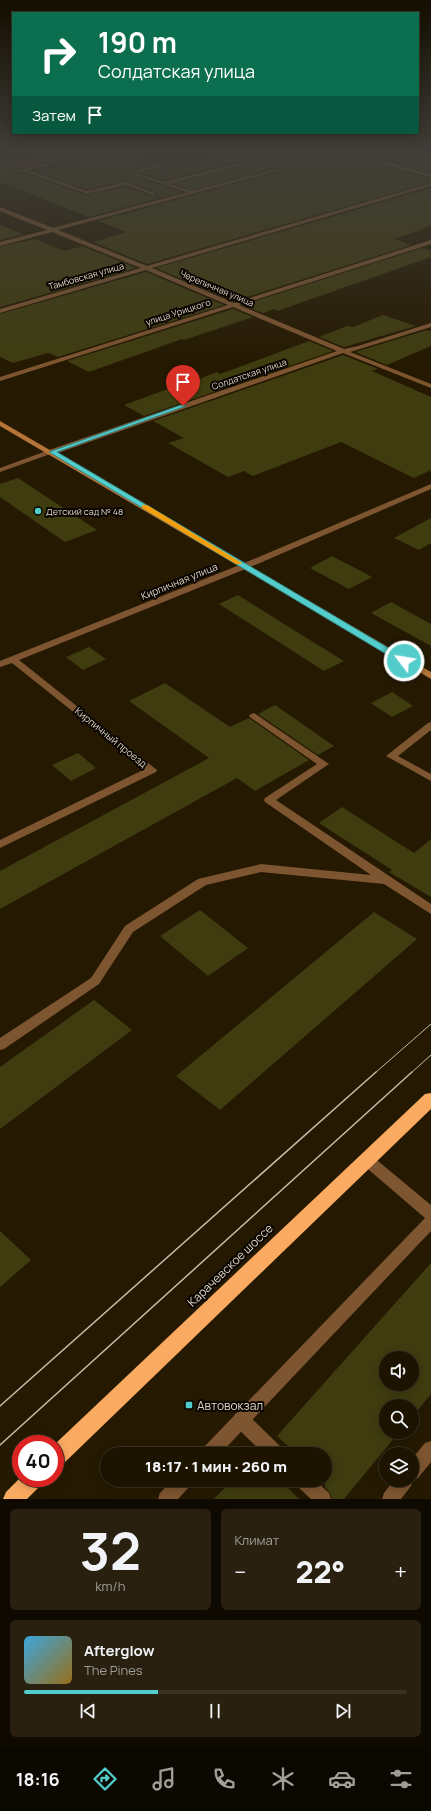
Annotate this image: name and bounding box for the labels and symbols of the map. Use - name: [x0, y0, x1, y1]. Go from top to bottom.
- street label: Тамбовская улица: [47, 259, 125, 293]
- street label: Черепичная улица: [178, 267, 256, 309]
- street label: улица Урицкого: [144, 295, 212, 329]
- street label: Солдатская улица: [210, 355, 288, 393]
- pin: [166, 365, 200, 406]
- place label: Детский сад № 48: [46, 505, 123, 518]
- marker: Детский сад № 48: [33, 506, 43, 516]
- street label: Кирпичная улица: [139, 559, 219, 603]
- position arrow: [383, 640, 425, 682]
- street label: Кирпичный проезд: [72, 704, 150, 770]
- street label: Карачевское шоссе: [184, 1220, 276, 1310]
- place label: Автовокзал: [197, 1397, 263, 1414]
- marker: Автовокзал: [184, 1400, 194, 1410]
- speed limit sign: 40: [12, 1435, 64, 1487]

